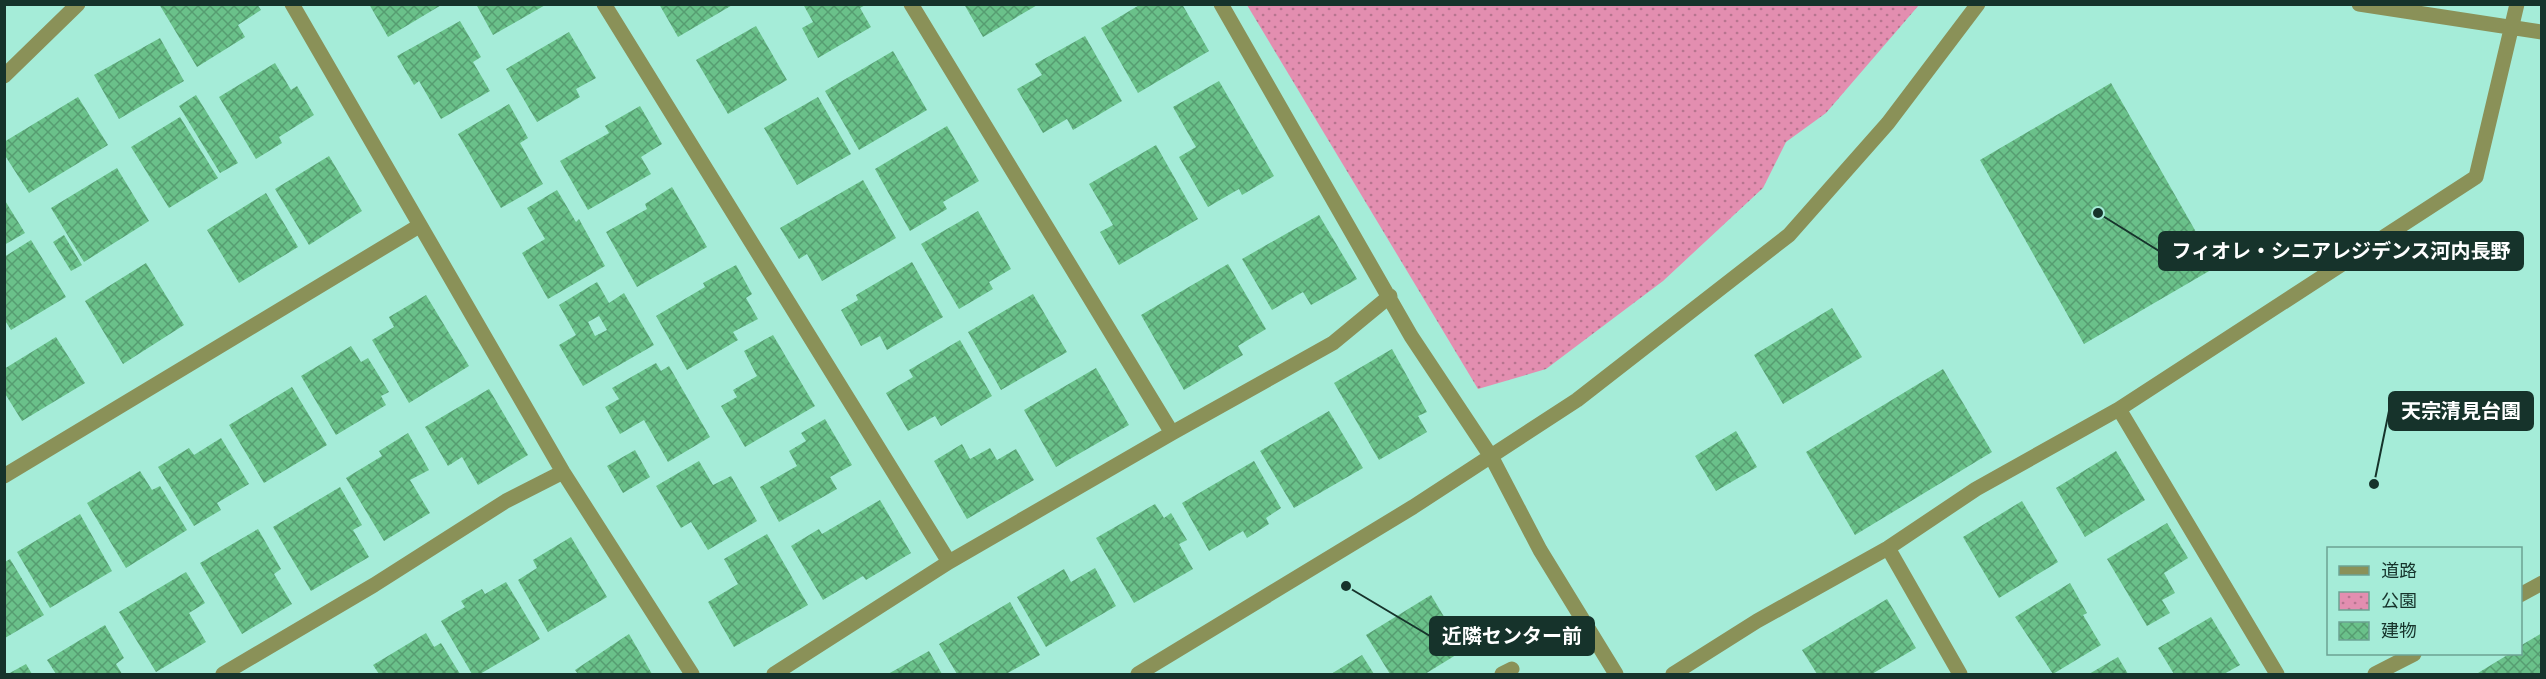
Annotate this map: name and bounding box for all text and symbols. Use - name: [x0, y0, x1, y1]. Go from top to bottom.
- callout: フィオレ・シニアレジデンス河内長野: [2159, 232, 2523, 270]
- text: フィオレ・シニアレジデンス河内長野: [2171, 235, 2511, 264]
- callout: 天宗清見台園: [2389, 392, 2533, 430]
- text: 天宗清見台園: [2401, 395, 2521, 424]
- legend: [2327, 547, 2522, 655]
- text: 道路: [2381, 556, 2417, 582]
- text: 公園: [2381, 586, 2417, 612]
- text: 建物: [2381, 616, 2417, 642]
- callout: 近隣センター前: [1430, 617, 1594, 655]
- text: 近隣センター前: [1442, 620, 1582, 649]

